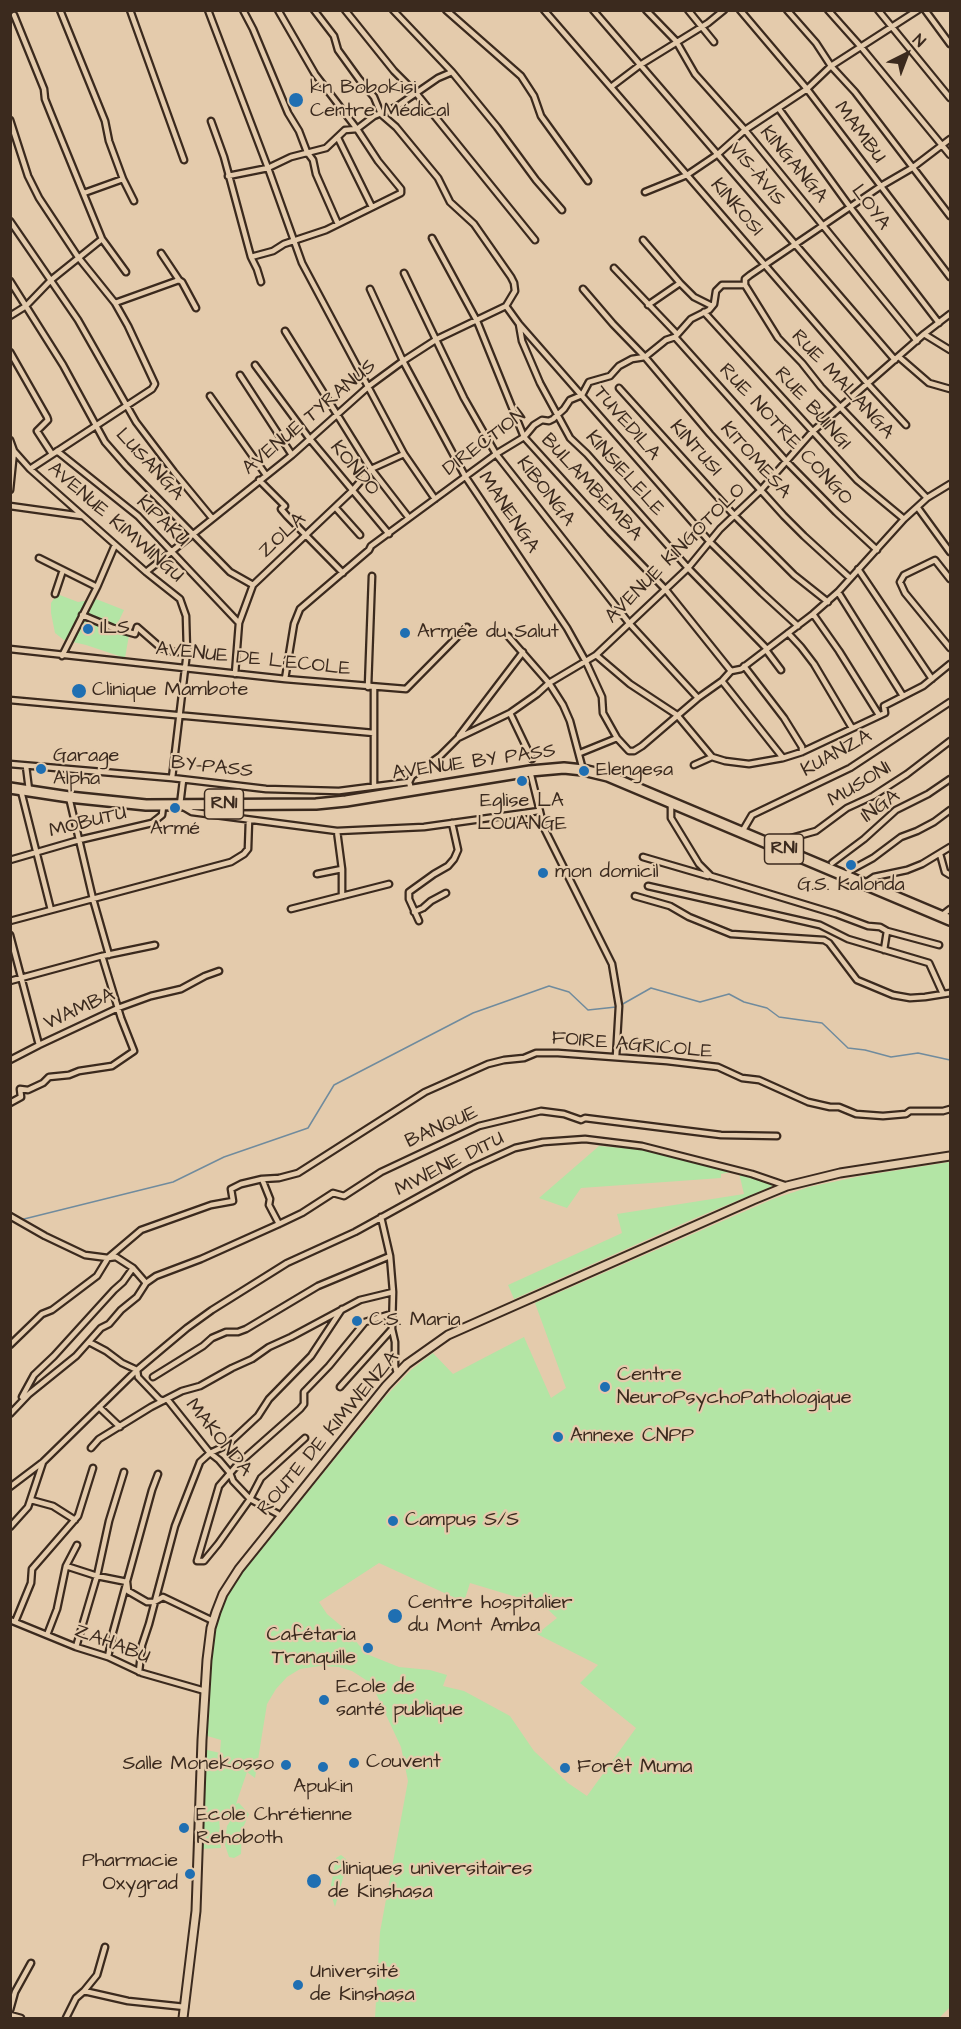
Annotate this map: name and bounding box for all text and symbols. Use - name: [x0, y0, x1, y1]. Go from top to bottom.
- north arrow: [877, 24, 937, 84]
- text: N: [908, 29, 930, 52]
- place label: kn Bobokisi Centre Médical: [310, 77, 450, 124]
- marker: kn Bobokisi Centre Médical: [287, 91, 305, 109]
- street label: MAMBU: [828, 97, 890, 169]
- street label: KINGANGA: [754, 121, 832, 209]
- street label: VIS-ÀVIS: [722, 138, 790, 212]
- street label: KINKOSI: [704, 174, 768, 242]
- street label: LOYA: [845, 181, 895, 235]
- street label: RUE MALANGA: [785, 325, 899, 445]
- street label: AVENUE TYRANUS: [238, 355, 382, 481]
- street label: RUE NOTRE CONGO: [713, 359, 857, 511]
- street label: RUE BUINGI: [769, 363, 855, 455]
- street label: TUVEDILA: [587, 382, 665, 466]
- street label: DIRECTION: [439, 404, 531, 482]
- street label: KINTUSI: [664, 416, 726, 482]
- street label: KITOMESA: [714, 418, 796, 504]
- street label: LUSANGA: [110, 424, 188, 506]
- street label: KINSIELELE: [579, 426, 669, 522]
- street label: BULAMBEMBA: [535, 429, 647, 547]
- street label: KONDO: [324, 437, 384, 501]
- street label: KIBONGA: [510, 452, 580, 532]
- street label: AVENUE KIMWINGU: [42, 458, 188, 588]
- street label: MANENGA: [472, 468, 544, 558]
- street label: AVENUE KINGOTOLO: [601, 479, 751, 629]
- street label: KIPAKU: [131, 491, 193, 553]
- street label: ZOLA: [254, 508, 312, 564]
- place label: ILS: [100, 617, 130, 641]
- place label: Armée du Salut: [417, 621, 559, 645]
- marker: ILS: [81, 622, 95, 636]
- marker: Armée du Salut: [398, 626, 412, 640]
- street label: AVENUE DE L'ECOLE: [154, 638, 352, 682]
- place label: Clinique Mambote: [92, 679, 248, 703]
- marker: Clinique Mambote: [70, 682, 88, 700]
- street label: KUANZA: [797, 725, 877, 783]
- street label: AVENUE BY PASS: [391, 740, 557, 786]
- place label: Garage Alpha: [53, 745, 119, 792]
- street label: BY-PASS: [170, 752, 254, 784]
- street label: MUSONI: [824, 757, 896, 813]
- place label: Elengesa: [596, 759, 673, 783]
- marker: Garage Alpha: [34, 762, 48, 776]
- marker: Elengesa: [577, 764, 591, 778]
- marker: Eglise LA LOUANGE: [515, 774, 529, 788]
- street label: INGA: [857, 785, 905, 829]
- road number: RN1: [204, 789, 244, 819]
- place label: Eglise LA LOUANGE: [477, 790, 567, 837]
- marker: Armé: [168, 801, 182, 815]
- street label: MOBUTU: [47, 802, 129, 844]
- place label: Armé: [150, 818, 200, 842]
- road number: RN1: [764, 834, 804, 864]
- marker: G.S. Kalonda: [844, 858, 858, 872]
- place label: mon domicil: [555, 861, 659, 885]
- marker: mon domicil: [536, 866, 550, 880]
- place label: G.S. Kalonda: [797, 874, 905, 898]
- street label: WAMBA: [41, 984, 119, 1036]
- street label: FOIRE AGRICOLE: [550, 1027, 714, 1065]
- street label: BANQUE: [402, 1101, 482, 1155]
- street label: MWENE DITU: [391, 1127, 509, 1203]
- place label: C.S. Maria: [369, 1309, 461, 1333]
- marker: C.S. Maria: [350, 1314, 364, 1328]
- street label: ROUTE DE KIMWENZA: [253, 1347, 405, 1521]
- place label: Centre NeuroPsychoPathologique: [617, 1364, 852, 1411]
- marker: Centre NeuroPsychoPathologique: [598, 1380, 612, 1394]
- street label: MAKONDA: [179, 1394, 257, 1482]
- place label: Annexe CNPP: [570, 1425, 694, 1449]
- marker: Annexe CNPP: [551, 1430, 565, 1444]
- place label: Campus S/S: [405, 1509, 519, 1533]
- marker: Campus S/S: [386, 1514, 400, 1528]
- place label: Centre hospitalier du Mont Amba: [408, 1592, 573, 1639]
- marker: Centre hospitalier du Mont Amba: [386, 1607, 404, 1625]
- street label: ZAHABU: [71, 1620, 153, 1670]
- place label: Cafétaria Tranquille: [266, 1624, 356, 1671]
- marker: Cafétaria Tranquille: [361, 1641, 375, 1655]
- place label: Ecole de santé publique: [336, 1676, 463, 1723]
- marker: Ecole de santé publique: [317, 1693, 331, 1707]
- place label: Couvent: [366, 1751, 441, 1775]
- place label: Salle Monekosso: [122, 1753, 274, 1777]
- marker: Couvent: [347, 1756, 361, 1770]
- place label: Forêt Muma: [577, 1756, 692, 1780]
- marker: Salle Monekosso: [279, 1758, 293, 1772]
- marker: Apukin: [316, 1760, 330, 1774]
- marker: Forêt Muma: [558, 1761, 572, 1775]
- place label: Apukin: [293, 1776, 353, 1800]
- place label: Ecole Chrétienne Rehoboth: [196, 1804, 352, 1851]
- marker: Ecole Chrétienne Rehoboth: [177, 1821, 191, 1835]
- place label: Pharmacie Oxygrad: [82, 1850, 178, 1897]
- place label: Cliniques universitaires de Kinshasa: [328, 1858, 532, 1905]
- marker: Pharmacie Oxygrad: [183, 1867, 197, 1881]
- marker: Cliniques universitaires de Kinshasa: [305, 1872, 323, 1890]
- place label: Université de Kinshasa: [310, 1961, 415, 2008]
- marker: Université de Kinshasa: [291, 1978, 305, 1992]

